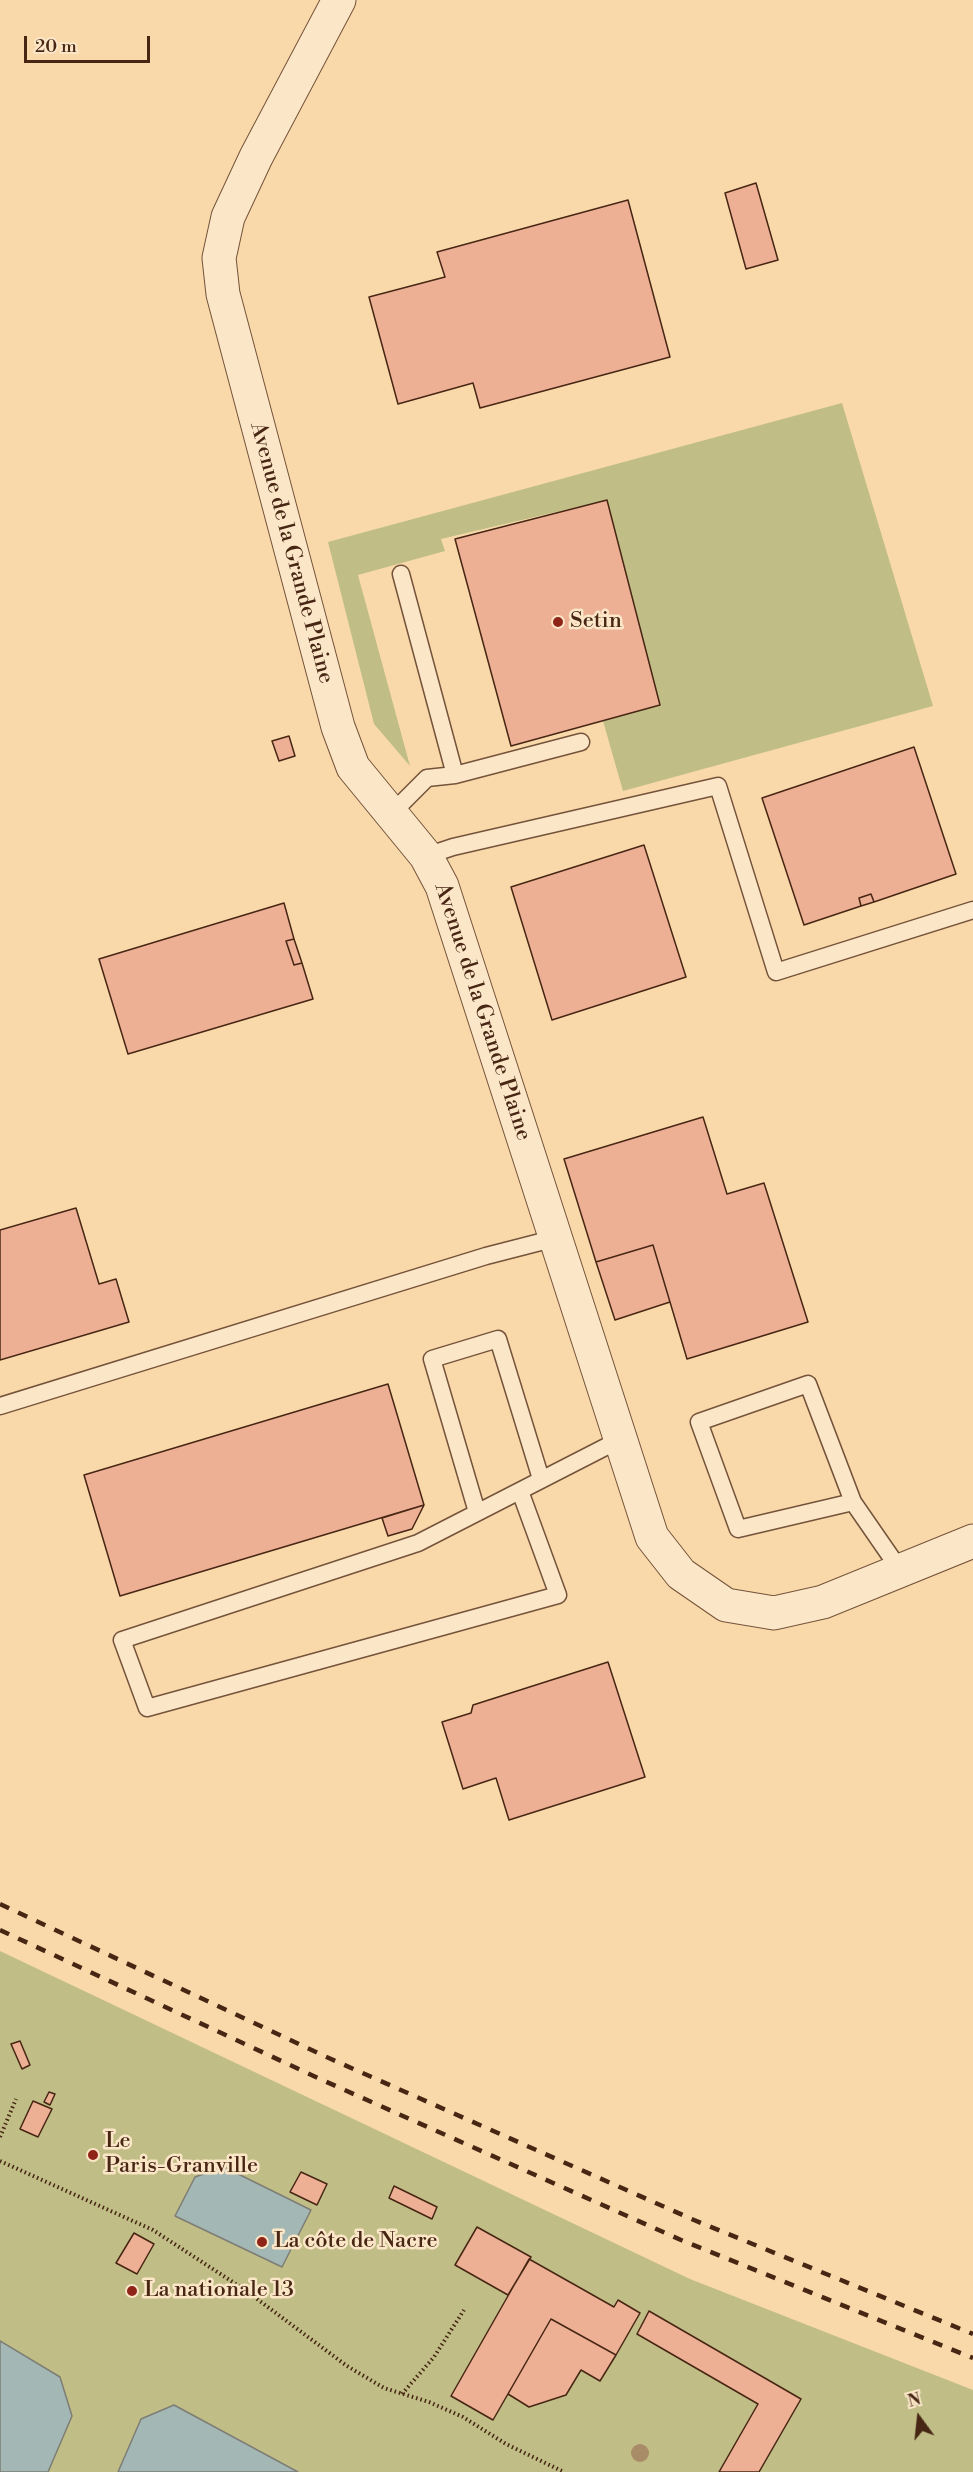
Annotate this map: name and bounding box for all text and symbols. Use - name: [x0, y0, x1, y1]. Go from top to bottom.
- scale bar: [27, 24, 153, 62]
- text: 20 m: [35, 35, 77, 58]
- street label: Avenue de la Grande Plaine: [243, 419, 339, 687]
- place label: Setin: [570, 609, 622, 635]
- marker: Setin: [551, 615, 565, 629]
- street label: Avenue de la Grande Plaine: [428, 880, 536, 1144]
- place label: Le Paris-Granville: [105, 2129, 258, 2180]
- marker: Le Paris-Granville: [86, 2148, 100, 2162]
- place label: La côte de Nacre: [274, 2229, 438, 2255]
- marker: La côte de Nacre: [255, 2235, 269, 2249]
- place label: La nationale 13: [144, 2278, 294, 2304]
- marker: La nationale 13: [125, 2284, 139, 2298]
- north arrow: [889, 2388, 949, 2448]
- text: N: [906, 2389, 923, 2412]

